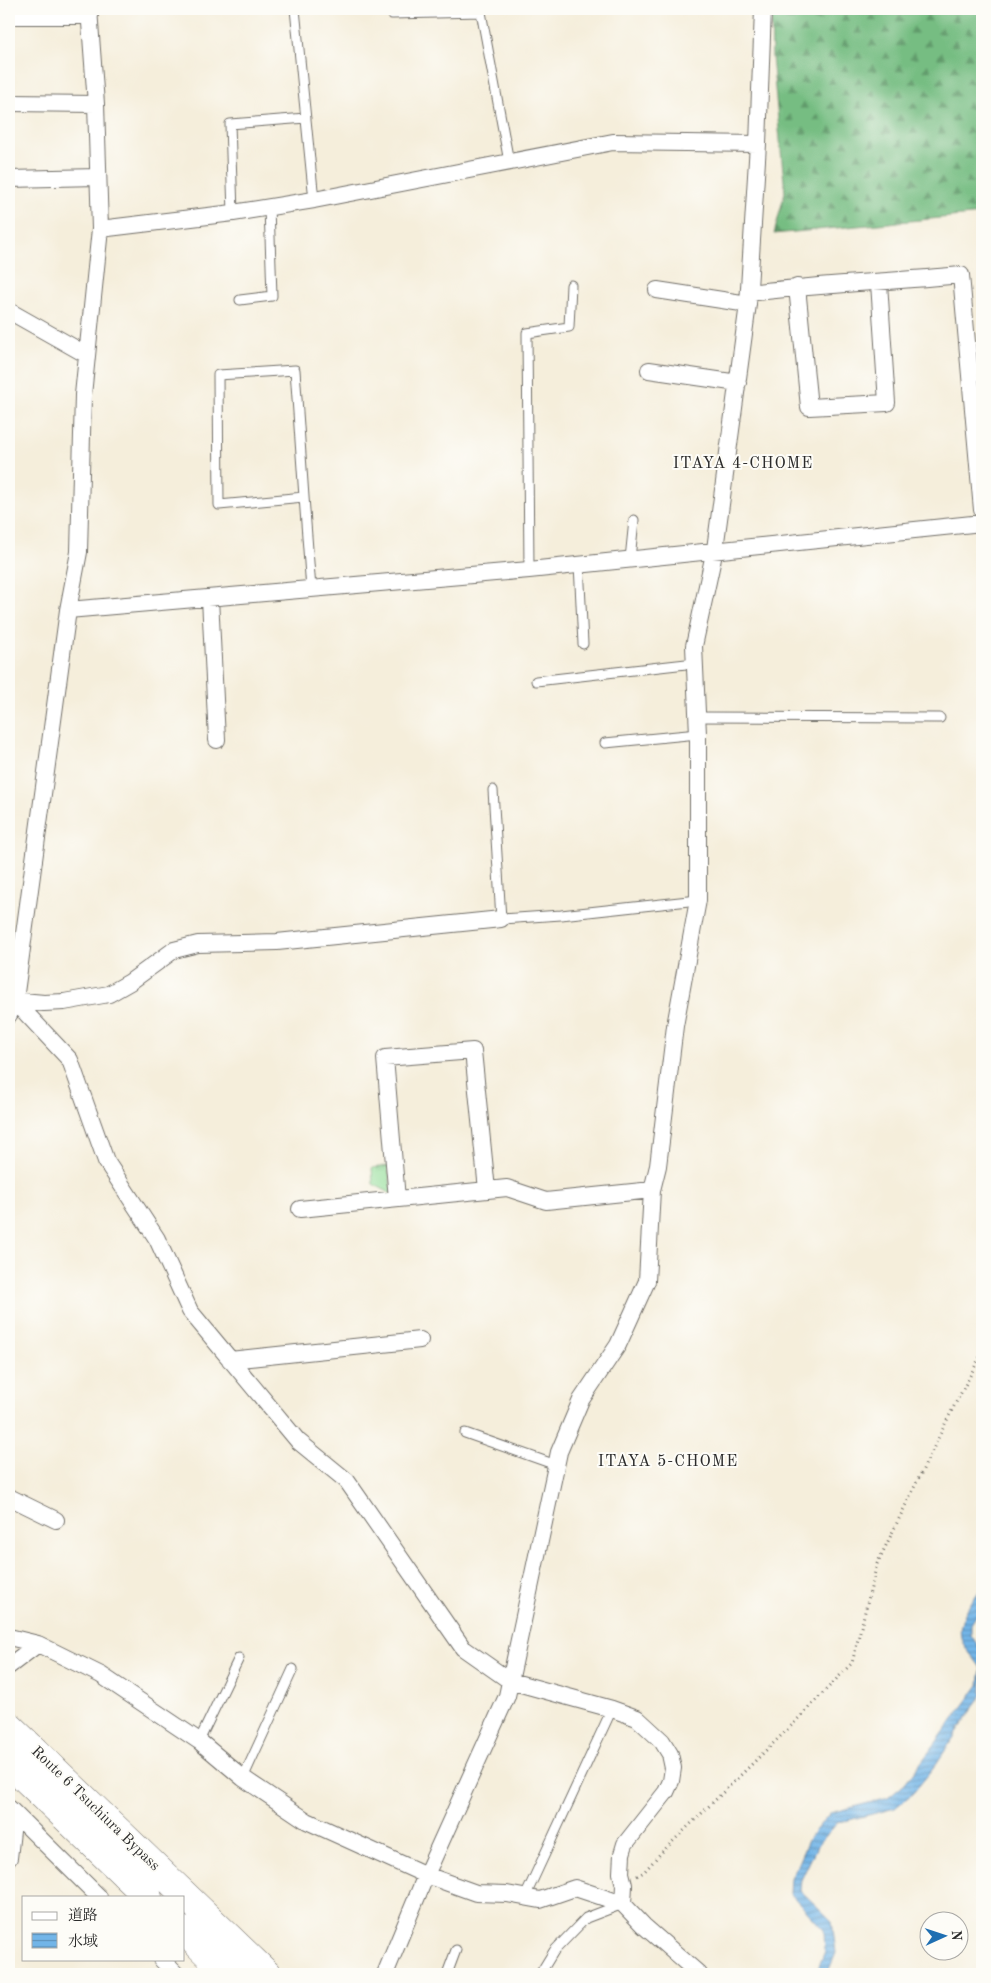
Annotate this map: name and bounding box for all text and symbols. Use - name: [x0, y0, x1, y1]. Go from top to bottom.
- district label: ITAYA 4-CHOME: [673, 456, 813, 472]
- district label: ITAYA 5-CHOME: [598, 1454, 738, 1470]
- street label: Route 6 Tsuchiura Bypass: [28, 1744, 162, 1874]
- legend: [22, 1896, 185, 1960]
- text: 道路: [68, 1907, 98, 1924]
- north arrow: [918, 1910, 968, 1960]
- text: N: [949, 1930, 963, 1941]
- text: 水域: [68, 1933, 98, 1950]

